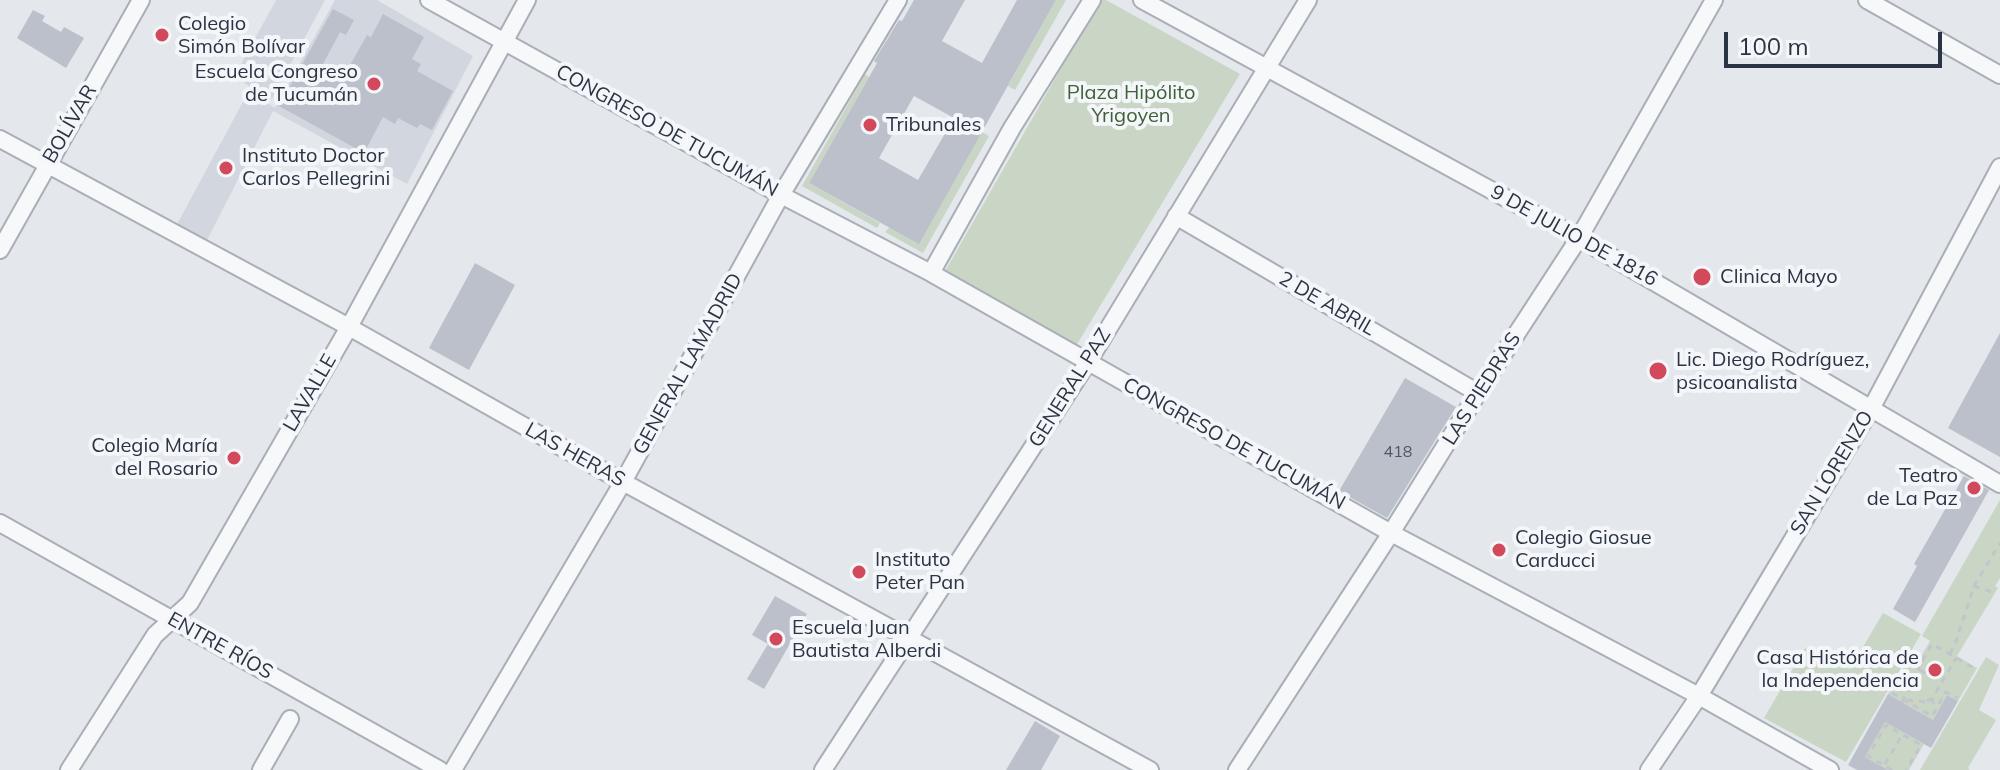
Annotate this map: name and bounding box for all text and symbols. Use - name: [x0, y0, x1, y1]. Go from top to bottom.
- place label: Colegio Simón Bolívar: [178, 12, 305, 59]
- scale bar: [1728, 16, 1946, 66]
- marker: Colegio Simón Bolívar: [153, 26, 171, 44]
- text: 100 m: [1738, 31, 1809, 61]
- place label: Escuela Congreso de Tucumán: [195, 60, 358, 107]
- street label: CONGRESO DE TUCUMÁN: [552, 60, 782, 202]
- marker: Escuela Congreso de Tucumán: [365, 75, 383, 93]
- street label: BOLÍVAR: [38, 81, 102, 167]
- park label: Plaza Hipólito Yrigoyen: [1067, 81, 1195, 128]
- place label: Tribunales: [886, 113, 981, 137]
- marker: Tribunales: [861, 116, 879, 134]
- place label: Instituto Doctor Carlos Pellegrini: [242, 144, 390, 191]
- marker: Instituto Doctor Carlos Pellegrini: [217, 159, 235, 177]
- street label: 9 DE JULIO DE 1816: [1486, 180, 1662, 292]
- place label: Clinica Mayo: [1720, 265, 1838, 289]
- marker: Clinica Mayo: [1691, 266, 1713, 288]
- street label: 2 DE ABRIL: [1275, 267, 1379, 341]
- street label: GENERAL LAMADRID: [628, 269, 748, 459]
- street label: GENERAL PAZ: [1024, 324, 1116, 452]
- street label: LAS PIEDRAS: [1438, 328, 1526, 450]
- place label: Lic. Diego Rodríguez, psicoanalista: [1676, 348, 1869, 395]
- street label: LAVALLE: [278, 350, 342, 436]
- marker: Lic. Diego Rodríguez, psicoanalista: [1647, 360, 1669, 382]
- street label: CONGRESO DE TUCUMÁN: [1119, 373, 1349, 515]
- street label: SAN LORENZO: [1786, 407, 1878, 539]
- street label: LAS HERAS: [521, 418, 629, 492]
- place label: Colegio María del Rosario: [91, 434, 218, 481]
- house number: 418: [1384, 442, 1412, 462]
- marker: Colegio María del Rosario: [225, 449, 243, 467]
- place label: Teatro de La Paz: [1867, 464, 1958, 511]
- marker: Teatro de La Paz: [1965, 479, 1983, 497]
- place label: Colegio Giosue Carducci: [1515, 526, 1652, 573]
- marker: Colegio Giosue Carducci: [1490, 541, 1508, 559]
- place label: Instituto Peter Pan: [875, 548, 965, 595]
- marker: Instituto Peter Pan: [850, 563, 868, 581]
- street label: ENTRE RÍOS: [163, 607, 277, 685]
- place label: Escuela Juan Bautista Alberdi: [792, 616, 941, 663]
- marker: Escuela Juan Bautista Alberdi: [767, 630, 785, 648]
- place label: Casa Histórica de la Independencia: [1756, 646, 1919, 693]
- marker: Casa Histórica de la Independencia: [1926, 661, 1944, 679]

